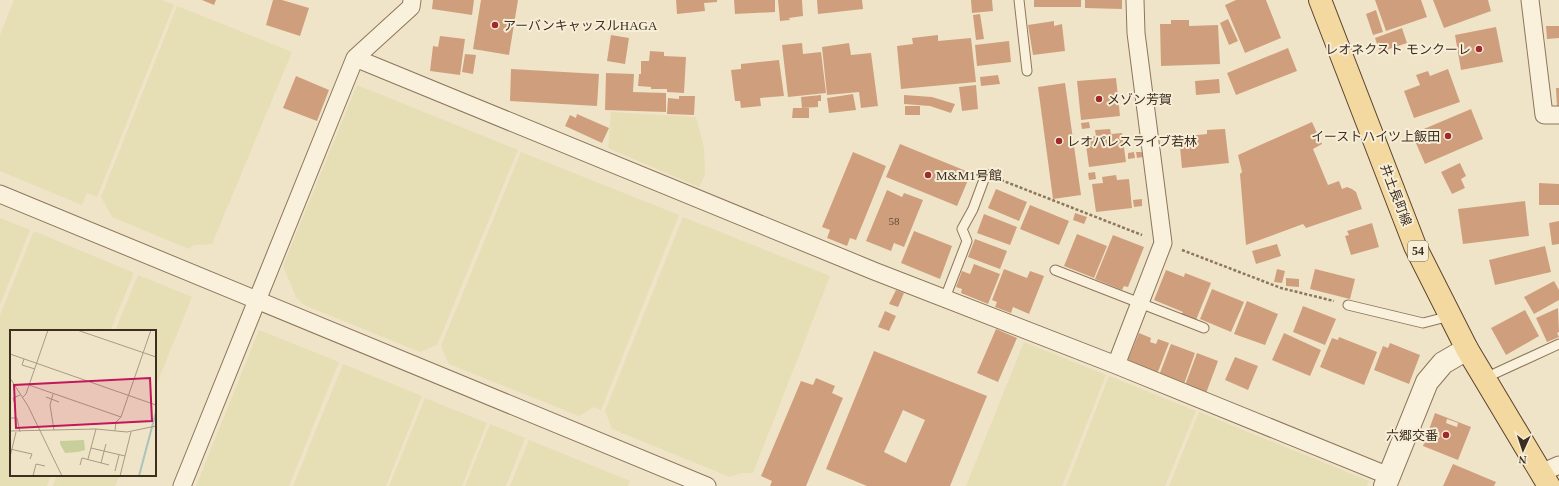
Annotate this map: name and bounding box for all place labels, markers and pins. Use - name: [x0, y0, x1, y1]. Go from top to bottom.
- place label: アーバンキャッスルHAGA: [503, 18, 658, 33]
- marker: アーバンキャッスルHAGA: [490, 20, 500, 30]
- place label: レオネクスト モンクーレ: [1325, 42, 1471, 57]
- marker: レオネクスト モンクーレ: [1474, 44, 1484, 54]
- place label: メゾン芳賀: [1107, 92, 1172, 107]
- marker: メゾン芳賀: [1094, 94, 1104, 104]
- place label: イーストハイツ上飯田: [1311, 129, 1440, 144]
- marker: イーストハイツ上飯田: [1443, 131, 1453, 141]
- place label: レオパレスライブ若林: [1067, 134, 1197, 149]
- marker: レオパレスライブ若林: [1054, 136, 1064, 146]
- place label: M&M1号館: [936, 168, 1002, 183]
- marker: M&M1号館: [923, 170, 933, 180]
- place label: 六郷交番: [1386, 428, 1438, 443]
- marker: 六郷交番: [1441, 430, 1451, 440]

